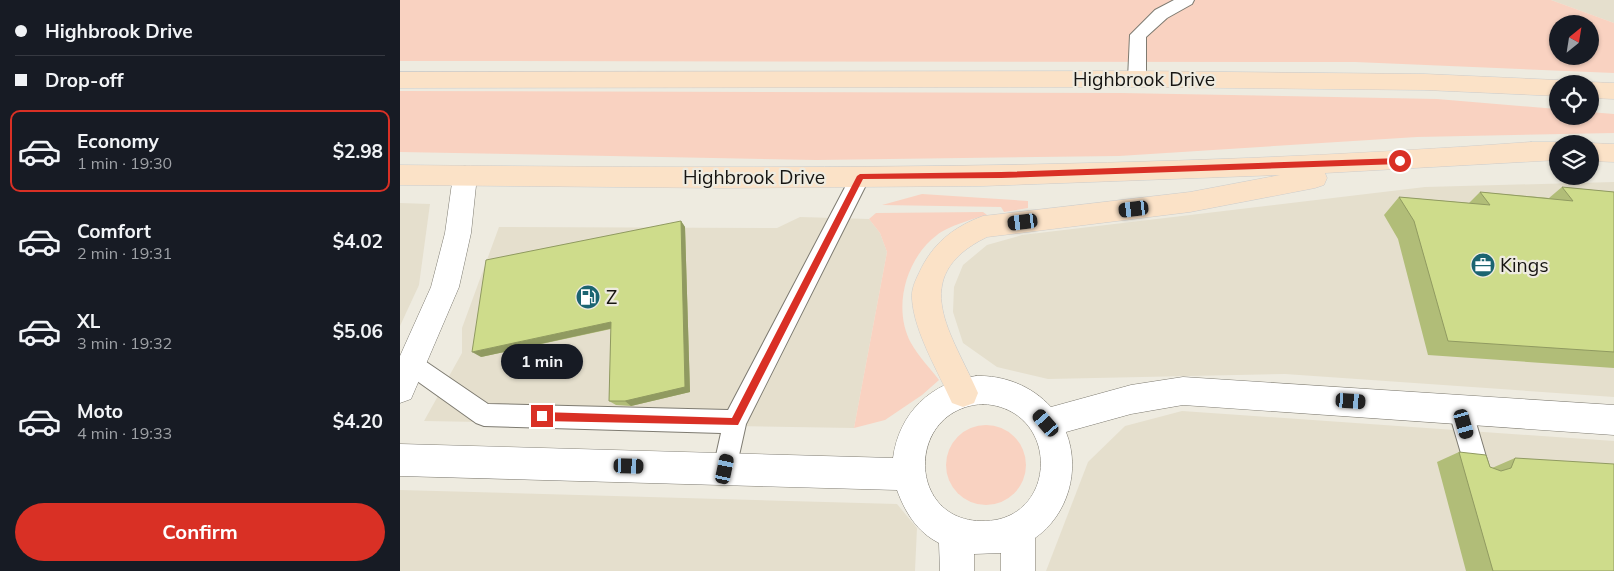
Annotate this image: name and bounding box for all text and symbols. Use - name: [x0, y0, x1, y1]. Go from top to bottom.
- north arrow: [1549, 15, 1599, 65]
- map controls: [1549, 15, 1599, 185]
- text: Highbrook Drive: [45, 19, 193, 43]
- street label: Highbrook Drive: [1073, 67, 1215, 91]
- text: Drop-off: [45, 68, 123, 92]
- button: locate: [1549, 75, 1599, 125]
- icon: car: [17, 129, 62, 174]
- text: Economy: [77, 129, 159, 153]
- button: layers: [1549, 135, 1599, 185]
- text: $2.98: [333, 139, 383, 163]
- route start: [1389, 150, 1411, 172]
- text: 1 min · 19:30: [77, 153, 172, 173]
- street label: Highbrook Drive: [683, 165, 825, 189]
- car: [1118, 200, 1149, 218]
- car: [1007, 213, 1038, 231]
- icon: car: [17, 219, 62, 264]
- text: Comfort: [77, 219, 151, 243]
- text: $4.02: [333, 229, 383, 253]
- text: 2 min · 19:31: [77, 243, 172, 263]
- office icon: Kings: [1470, 252, 1496, 278]
- place label: Kings: [1500, 253, 1549, 277]
- fuel station icon: Z: [575, 284, 601, 310]
- place label: Z: [606, 285, 617, 309]
- icon: car: [17, 309, 62, 354]
- text: XL: [77, 309, 100, 333]
- text: $5.06: [333, 319, 383, 343]
- text: 3 min · 19:32: [77, 333, 172, 353]
- callout: 1 min: [501, 344, 583, 378]
- text: 1 min: [521, 351, 563, 371]
- car: [1335, 392, 1366, 410]
- icon: car: [17, 399, 62, 444]
- text: Moto: [77, 399, 123, 423]
- route end: [531, 405, 553, 427]
- car: [1030, 407, 1061, 439]
- car: [1452, 408, 1475, 440]
- text: $4.20: [333, 409, 383, 433]
- text: 4 min · 19:33: [77, 423, 172, 443]
- car: [714, 453, 735, 485]
- car: [613, 458, 644, 474]
- button: Confirm: [15, 503, 385, 561]

